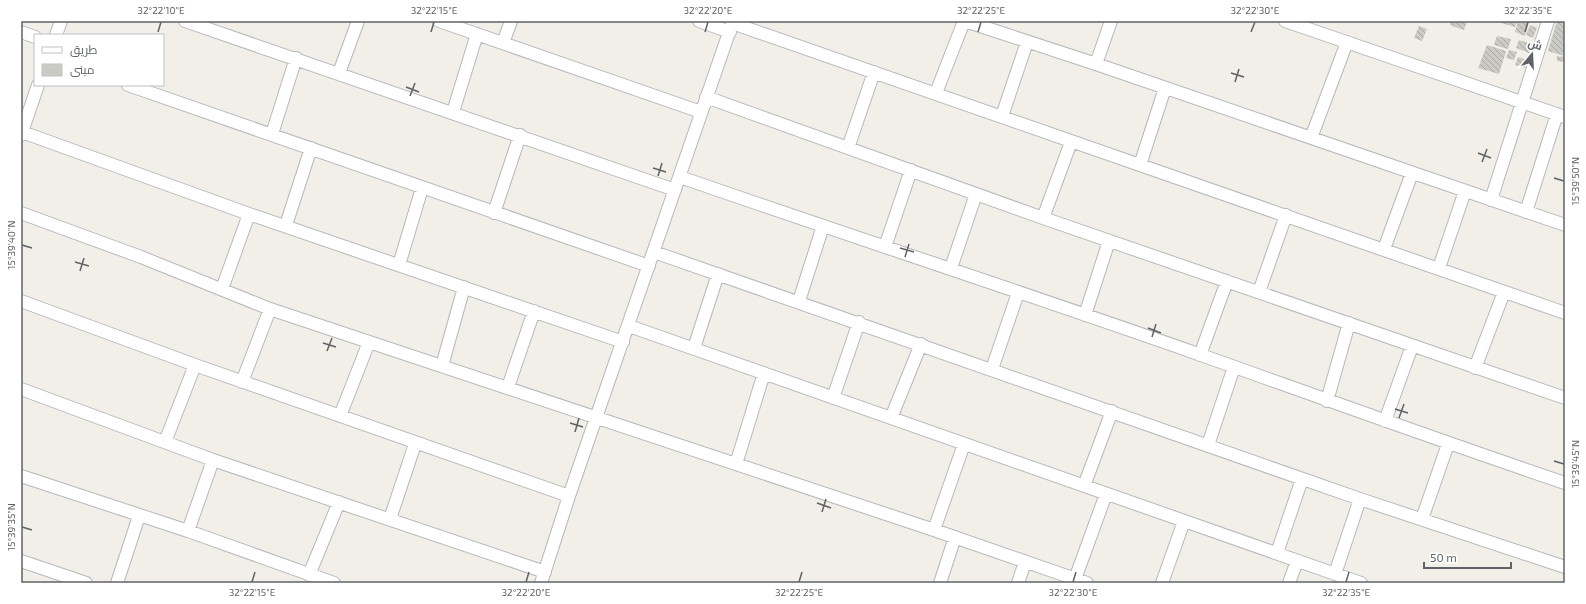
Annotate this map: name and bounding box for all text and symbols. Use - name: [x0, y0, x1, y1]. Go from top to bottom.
- text: 32°22'10"E: [137, 4, 185, 16]
- text: 32°22'15"E: [411, 4, 458, 16]
- text: 32°22'20"E: [684, 4, 733, 16]
- text: 32°22'25"E: [957, 4, 1006, 16]
- text: 32°22'30"E: [1231, 4, 1280, 16]
- text: 32°22'35"E: [1504, 4, 1552, 16]
- legend: [34, 34, 164, 86]
- north arrow: [1512, 34, 1552, 74]
- text: ش: [1526, 36, 1544, 53]
- text: طريق: [70, 42, 98, 57]
- text: مبنى: [70, 62, 95, 77]
- text: 15°39'50"N: [1569, 157, 1581, 205]
- text: 15°39'40"N: [5, 221, 17, 269]
- text: 15°39'45"N: [1569, 440, 1581, 488]
- text: 15°39'35"N: [5, 503, 17, 551]
- scale bar: [1424, 544, 1511, 570]
- text: 50 m: [1430, 550, 1457, 564]
- text: 32°22'15"E: [229, 586, 276, 598]
- text: 32°22'20"E: [502, 586, 551, 598]
- text: 32°22'25"E: [775, 586, 824, 598]
- text: 32°22'30"E: [1049, 586, 1098, 598]
- text: 32°22'35"E: [1322, 586, 1370, 598]

